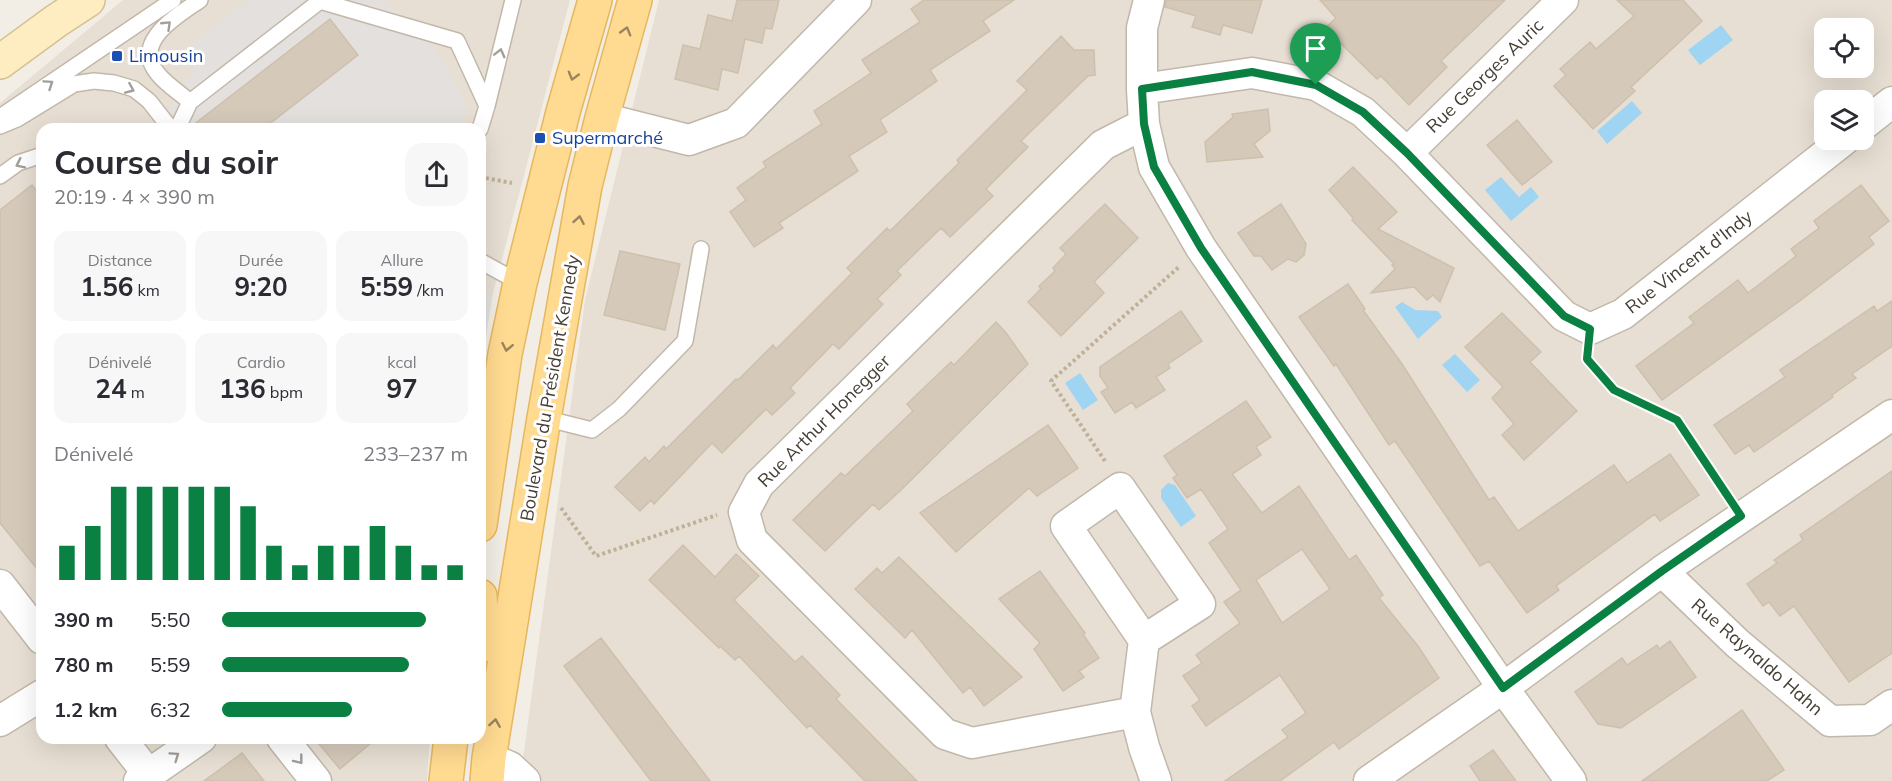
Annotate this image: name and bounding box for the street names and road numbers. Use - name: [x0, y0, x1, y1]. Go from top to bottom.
- street label: Rue Georges Auric: [1421, 14, 1548, 138]
- street label: Rue Vincent d'Indy: [1620, 205, 1757, 318]
- street label: Boulevard du Président Kennedy: [515, 252, 584, 523]
- street label: Rue Arthur Honegger: [752, 349, 895, 492]
- street label: Rue Raynaldo Hahn: [1687, 593, 1828, 720]

